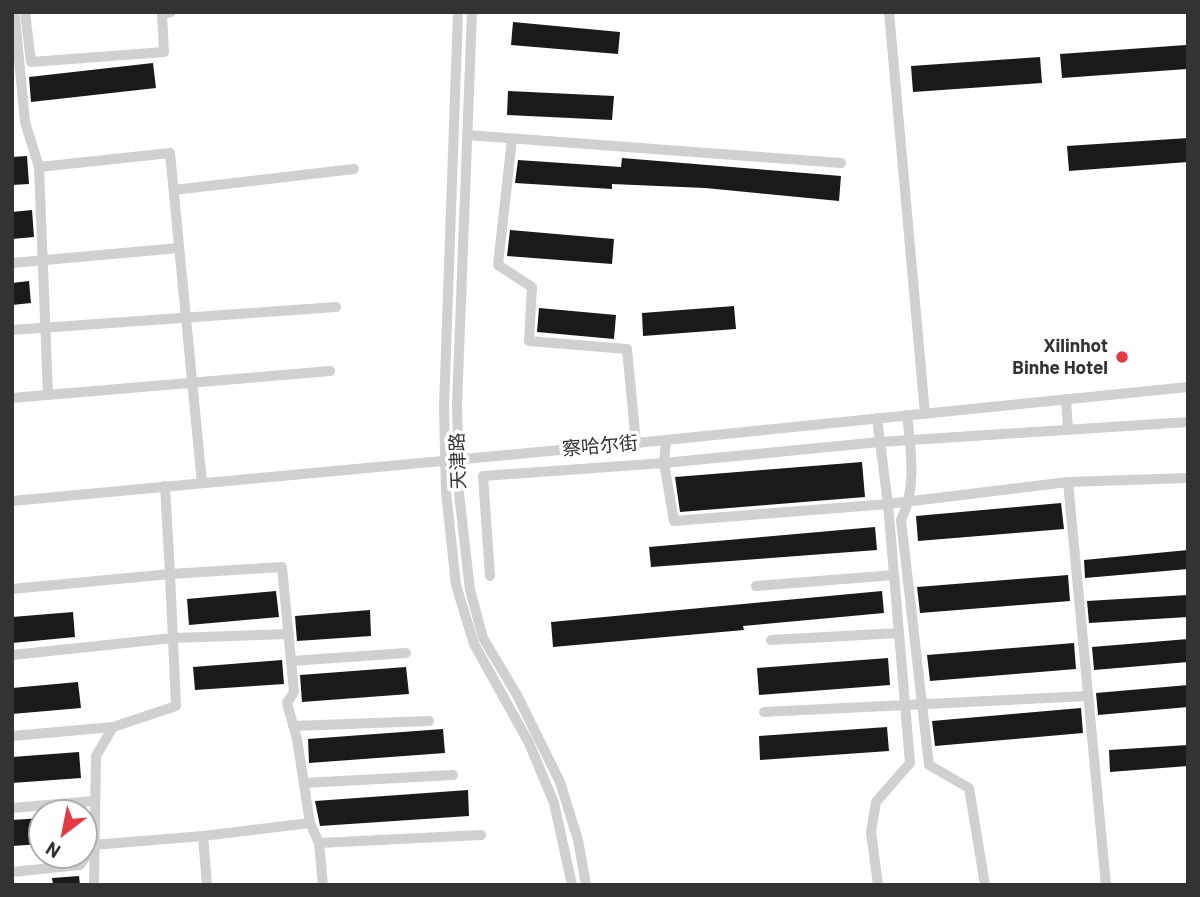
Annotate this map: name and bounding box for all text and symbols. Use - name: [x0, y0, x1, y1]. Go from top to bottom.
- place label: Xilinhot Binhe Hotel: [1012, 335, 1108, 379]
- marker: Xilinhot Binhe Hotel: [1114, 349, 1130, 365]
- street label: 察哈尔街: [561, 431, 639, 461]
- street label: 天津路: [446, 432, 470, 490]
- north arrow: [28, 799, 98, 869]
- text: N: [41, 837, 64, 864]

